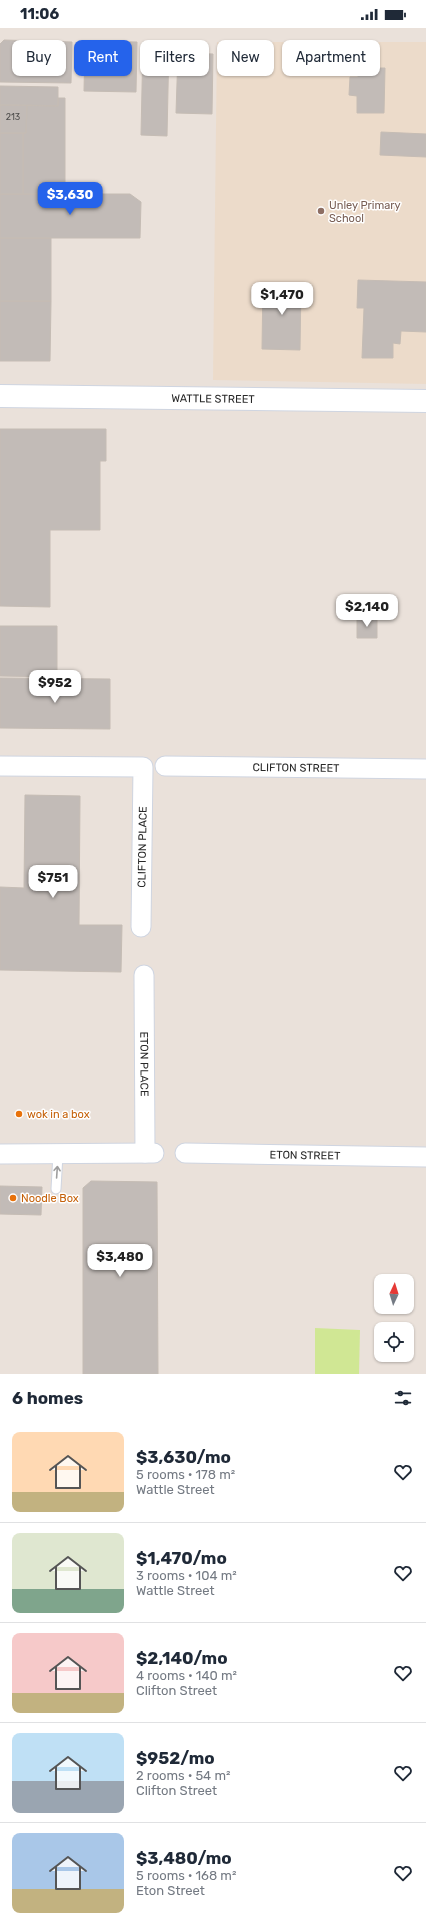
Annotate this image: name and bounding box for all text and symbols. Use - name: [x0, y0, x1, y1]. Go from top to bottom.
- text: 11:06: [20, 5, 59, 23]
- chip: Buy: [12, 40, 66, 76]
- chip: Rent: [74, 40, 132, 76]
- chip: Filters: [140, 40, 209, 76]
- chip: New: [217, 40, 274, 76]
- chip: Apartment: [282, 40, 380, 76]
- house number: 213: [6, 112, 20, 122]
- pin: $3,630: [37, 182, 103, 216]
- text: $3,630: [47, 187, 93, 202]
- place label: Unley Primary School: [329, 199, 400, 225]
- marker: Unley Primary School: [316, 206, 326, 216]
- pin: $1,470: [249, 282, 315, 316]
- text: $1,470: [260, 287, 304, 302]
- street label: WATTLE STREET: [171, 392, 255, 406]
- pin: $2,140: [334, 594, 400, 628]
- text: $2,140: [345, 599, 389, 614]
- pin: $952: [31, 670, 79, 704]
- text: $952: [38, 675, 72, 690]
- street label: CLIFTON STREET: [252, 761, 340, 775]
- street label: CLIFTON PLACE: [135, 806, 150, 888]
- pin: $751: [29, 865, 77, 899]
- text: $751: [38, 870, 68, 885]
- street label: ETON PLACE: [137, 1031, 151, 1097]
- place label: wok in a box: [27, 1108, 90, 1121]
- marker: wok in a box: [14, 1109, 24, 1119]
- street label: ETON STREET: [269, 1148, 341, 1163]
- one-way arrow: [53, 1166, 61, 1179]
- place label: Noodle Box: [21, 1192, 79, 1205]
- marker: Noodle Box: [8, 1193, 18, 1203]
- pin: $3,480: [87, 1244, 153, 1278]
- text: $3,480: [96, 1249, 144, 1264]
- north arrow: [374, 1274, 414, 1314]
- map controls: [374, 1274, 414, 1362]
- button: locate: [374, 1322, 414, 1362]
- icon: filters: [392, 1387, 414, 1409]
- text: 6 homes: [12, 1388, 83, 1408]
- text: $3,630/mo: [136, 1447, 231, 1467]
- icon: home: [44, 1448, 92, 1496]
- icon: heart: [392, 1461, 414, 1483]
- text: 5 rooms · 178 m²: [136, 1467, 235, 1482]
- text: Wattle Street: [136, 1482, 215, 1497]
- text: $1,470/mo: [136, 1548, 227, 1568]
- icon: home: [44, 1549, 92, 1597]
- icon: heart: [392, 1562, 414, 1584]
- text: 3 rooms · 104 m²: [136, 1568, 237, 1583]
- text: Wattle Street: [136, 1583, 215, 1598]
- text: $2,140/mo: [136, 1648, 228, 1668]
- icon: home: [44, 1649, 92, 1697]
- icon: heart: [392, 1662, 414, 1684]
- text: 4 rooms · 140 m²: [136, 1668, 237, 1683]
- text: Clifton Street: [136, 1683, 217, 1698]
- text: $952/mo: [136, 1748, 215, 1768]
- icon: home: [44, 1749, 92, 1797]
- icon: heart: [392, 1762, 414, 1784]
- text: 2 rooms · 54 m²: [136, 1768, 230, 1783]
- text: Clifton Street: [136, 1783, 217, 1798]
- text: $3,480/mo: [136, 1848, 232, 1868]
- icon: home: [44, 1849, 92, 1897]
- icon: heart: [392, 1862, 414, 1884]
- text: 5 rooms · 168 m²: [136, 1868, 236, 1883]
- text: Eton Street: [136, 1883, 205, 1898]

